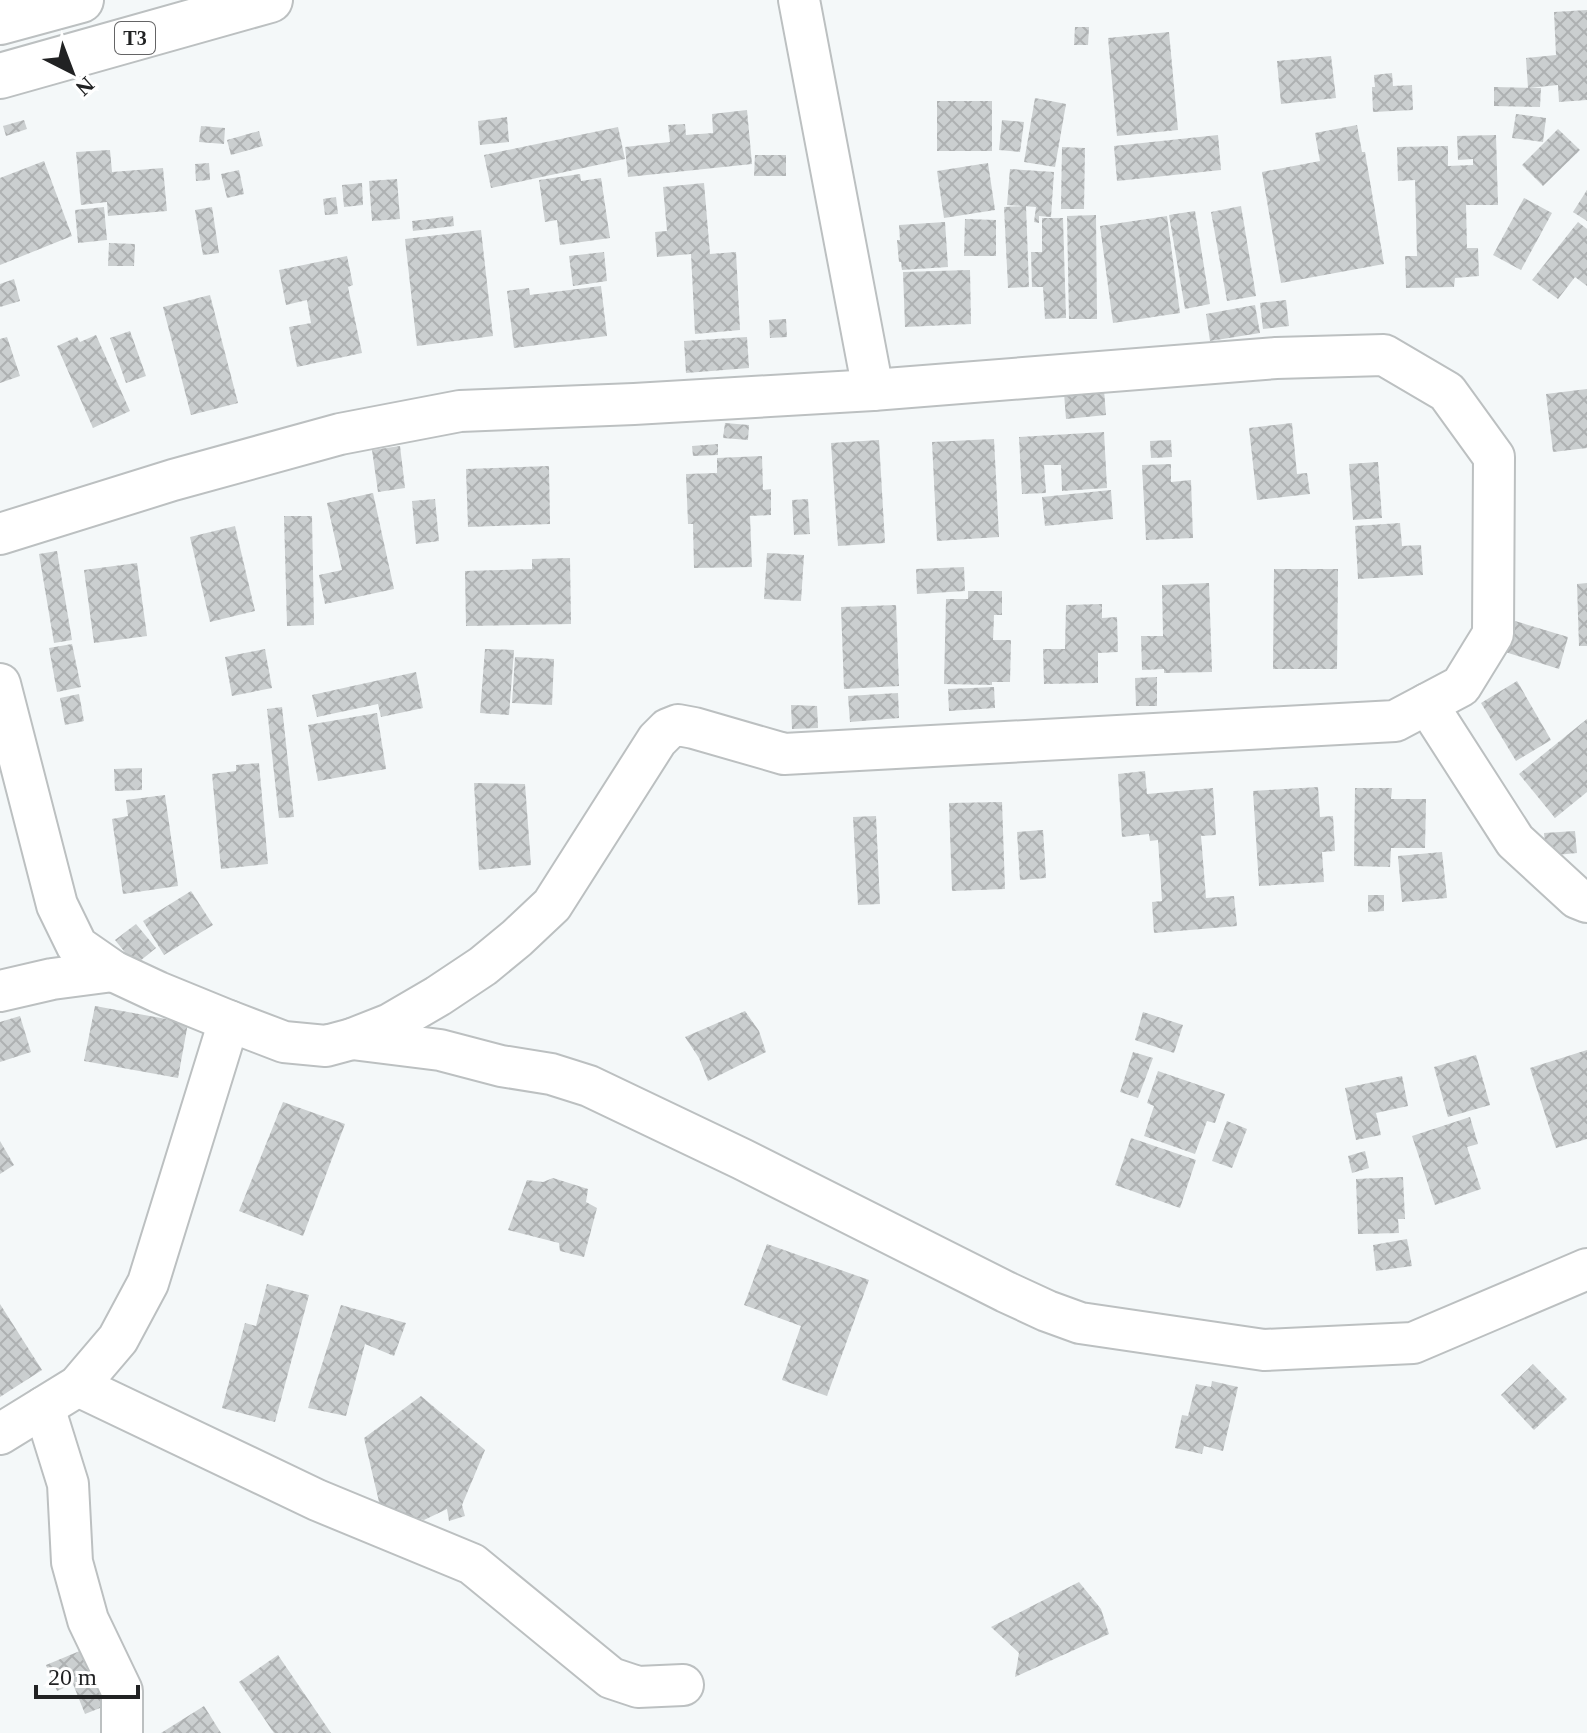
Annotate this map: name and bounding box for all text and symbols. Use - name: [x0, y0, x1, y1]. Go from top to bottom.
- road number: T3: [115, 22, 155, 54]
- north arrow: [32, 32, 112, 112]
- text: N: [71, 72, 99, 101]
- scale bar: [36, 1649, 138, 1699]
- text: 20 m: [48, 1664, 97, 1690]

